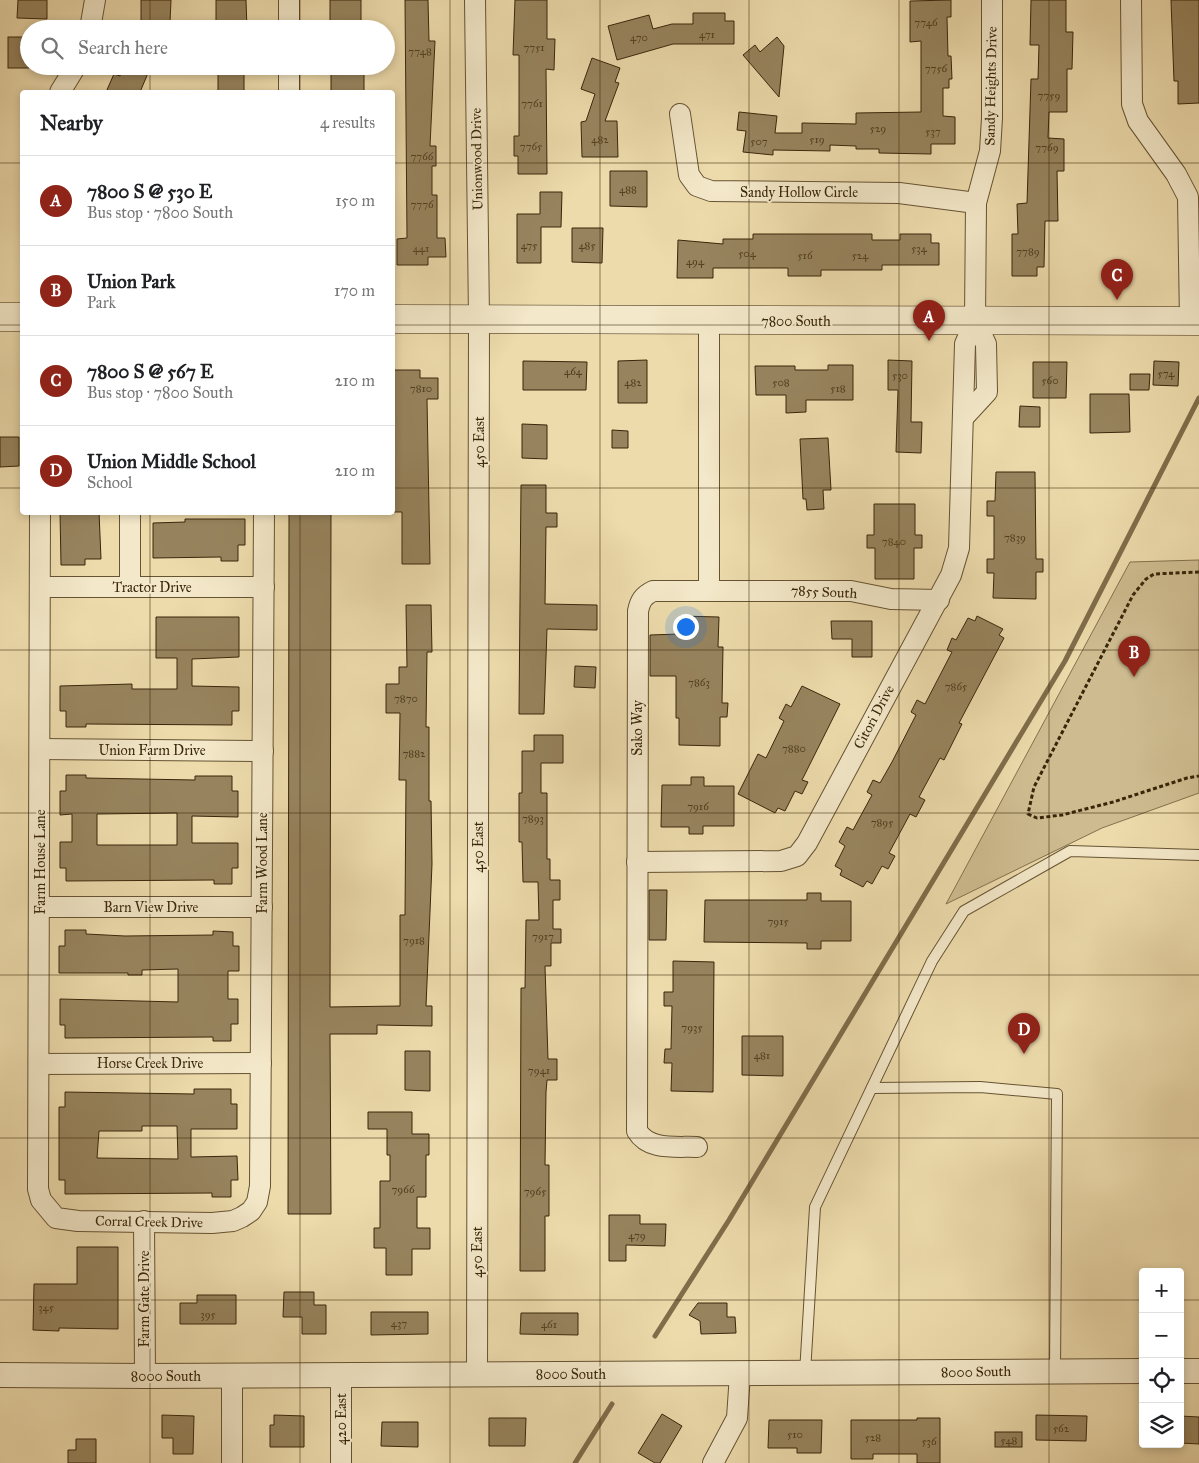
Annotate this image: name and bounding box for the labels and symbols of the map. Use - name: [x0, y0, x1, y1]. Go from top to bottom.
- house number: 7746: [914, 16, 938, 29]
- street label: Sandy Heights Drive: [981, 26, 1001, 146]
- house number: 471: [699, 28, 715, 41]
- house number: 470: [630, 31, 648, 44]
- house number: 7751: [523, 41, 545, 54]
- house number: 7748: [408, 45, 432, 58]
- house number: 7756: [925, 62, 948, 75]
- house number: 7759: [1038, 89, 1060, 102]
- house number: 7761: [521, 97, 543, 110]
- street label: Unionwood Drive: [468, 107, 486, 210]
- house number: 529: [870, 122, 886, 135]
- house number: 537: [925, 125, 941, 138]
- house number: 482: [591, 133, 609, 146]
- house number: 519: [809, 133, 825, 146]
- house number: 507: [750, 135, 768, 148]
- house number: 7765: [520, 140, 542, 153]
- house number: 7769: [1035, 141, 1059, 154]
- house number: 7766: [411, 150, 434, 163]
- house number: 488: [619, 183, 637, 196]
- street label: Sandy Hollow Circle: [740, 184, 858, 201]
- house number: 7776: [410, 198, 434, 211]
- house number: 475: [521, 239, 537, 252]
- house number: 485: [578, 239, 596, 252]
- house number: 441: [413, 242, 429, 255]
- house number: 534: [911, 242, 928, 255]
- house number: 7789: [1016, 245, 1040, 258]
- house number: 504: [738, 247, 757, 260]
- house number: 516: [797, 249, 813, 262]
- house number: 524: [852, 249, 869, 262]
- house number: 494: [686, 255, 705, 268]
- pin: C: [1101, 259, 1133, 300]
- pin: A: [913, 300, 945, 341]
- street label: 7800 South: [761, 313, 831, 330]
- house number: 464: [564, 365, 583, 378]
- house number: 574: [1158, 367, 1175, 380]
- house number: 530: [892, 369, 908, 382]
- house number: 560: [1041, 374, 1059, 387]
- house number: 482: [624, 376, 642, 389]
- house number: 508: [772, 376, 790, 389]
- house number: 7810: [410, 382, 432, 395]
- house number: 518: [830, 382, 846, 395]
- street label: 450 East: [471, 416, 488, 468]
- house number: 7839: [1004, 531, 1026, 544]
- house number: 7840: [882, 535, 906, 548]
- street label: Tractor Drive: [112, 579, 192, 596]
- street label: 7855 South: [790, 582, 858, 602]
- your location: [673, 614, 699, 640]
- pin: B: [1118, 636, 1150, 677]
- house number: 7863: [688, 676, 710, 689]
- house number: 7865: [945, 680, 967, 693]
- street label: Citori Drive: [850, 682, 898, 752]
- house number: 7870: [394, 692, 418, 705]
- street label: Sako Way: [629, 700, 646, 756]
- street label: Union Farm Drive: [99, 742, 206, 759]
- house number: 7880: [782, 742, 806, 755]
- house number: 7882: [403, 747, 426, 760]
- house number: 7916: [687, 800, 709, 813]
- street label: Farm House Lane: [32, 809, 49, 914]
- street label: Farm Wood Lane: [254, 812, 271, 914]
- house number: 7893: [522, 812, 544, 825]
- house number: 7895: [871, 816, 893, 829]
- street label: 450 East: [470, 821, 487, 873]
- street label: Barn View Drive: [104, 899, 199, 916]
- house number: 7915: [767, 915, 789, 928]
- house number: 7917: [532, 930, 554, 943]
- house number: 7918: [403, 934, 425, 947]
- pin: D: [1008, 1013, 1040, 1054]
- house number: 7935: [681, 1021, 703, 1034]
- house number: 481: [754, 1049, 770, 1062]
- street label: Horse Creek Drive: [97, 1055, 203, 1072]
- house number: 7941: [528, 1064, 550, 1077]
- house number: 7966: [391, 1183, 415, 1196]
- house number: 7965: [524, 1185, 546, 1198]
- street label: Corral Creek Drive: [95, 1213, 203, 1231]
- street label: 450 East: [469, 1226, 486, 1278]
- house number: 479: [628, 1229, 646, 1242]
- street label: Farm Gate Drive: [136, 1250, 153, 1348]
- house number: 345: [38, 1301, 54, 1314]
- house number: 395: [200, 1308, 216, 1321]
- house number: 437: [391, 1317, 407, 1330]
- house number: 461: [541, 1318, 557, 1331]
- street label: 8000 South: [941, 1363, 1012, 1381]
- street label: 8000 South: [536, 1366, 606, 1383]
- street label: 8000 South: [131, 1368, 201, 1385]
- street label: 420 East: [333, 1393, 350, 1445]
- house number: 562: [1053, 1422, 1070, 1435]
- house number: 510: [787, 1428, 803, 1441]
- house number: 528: [865, 1431, 881, 1444]
- house number: 548: [1001, 1434, 1018, 1447]
- house number: 536: [921, 1435, 937, 1448]

